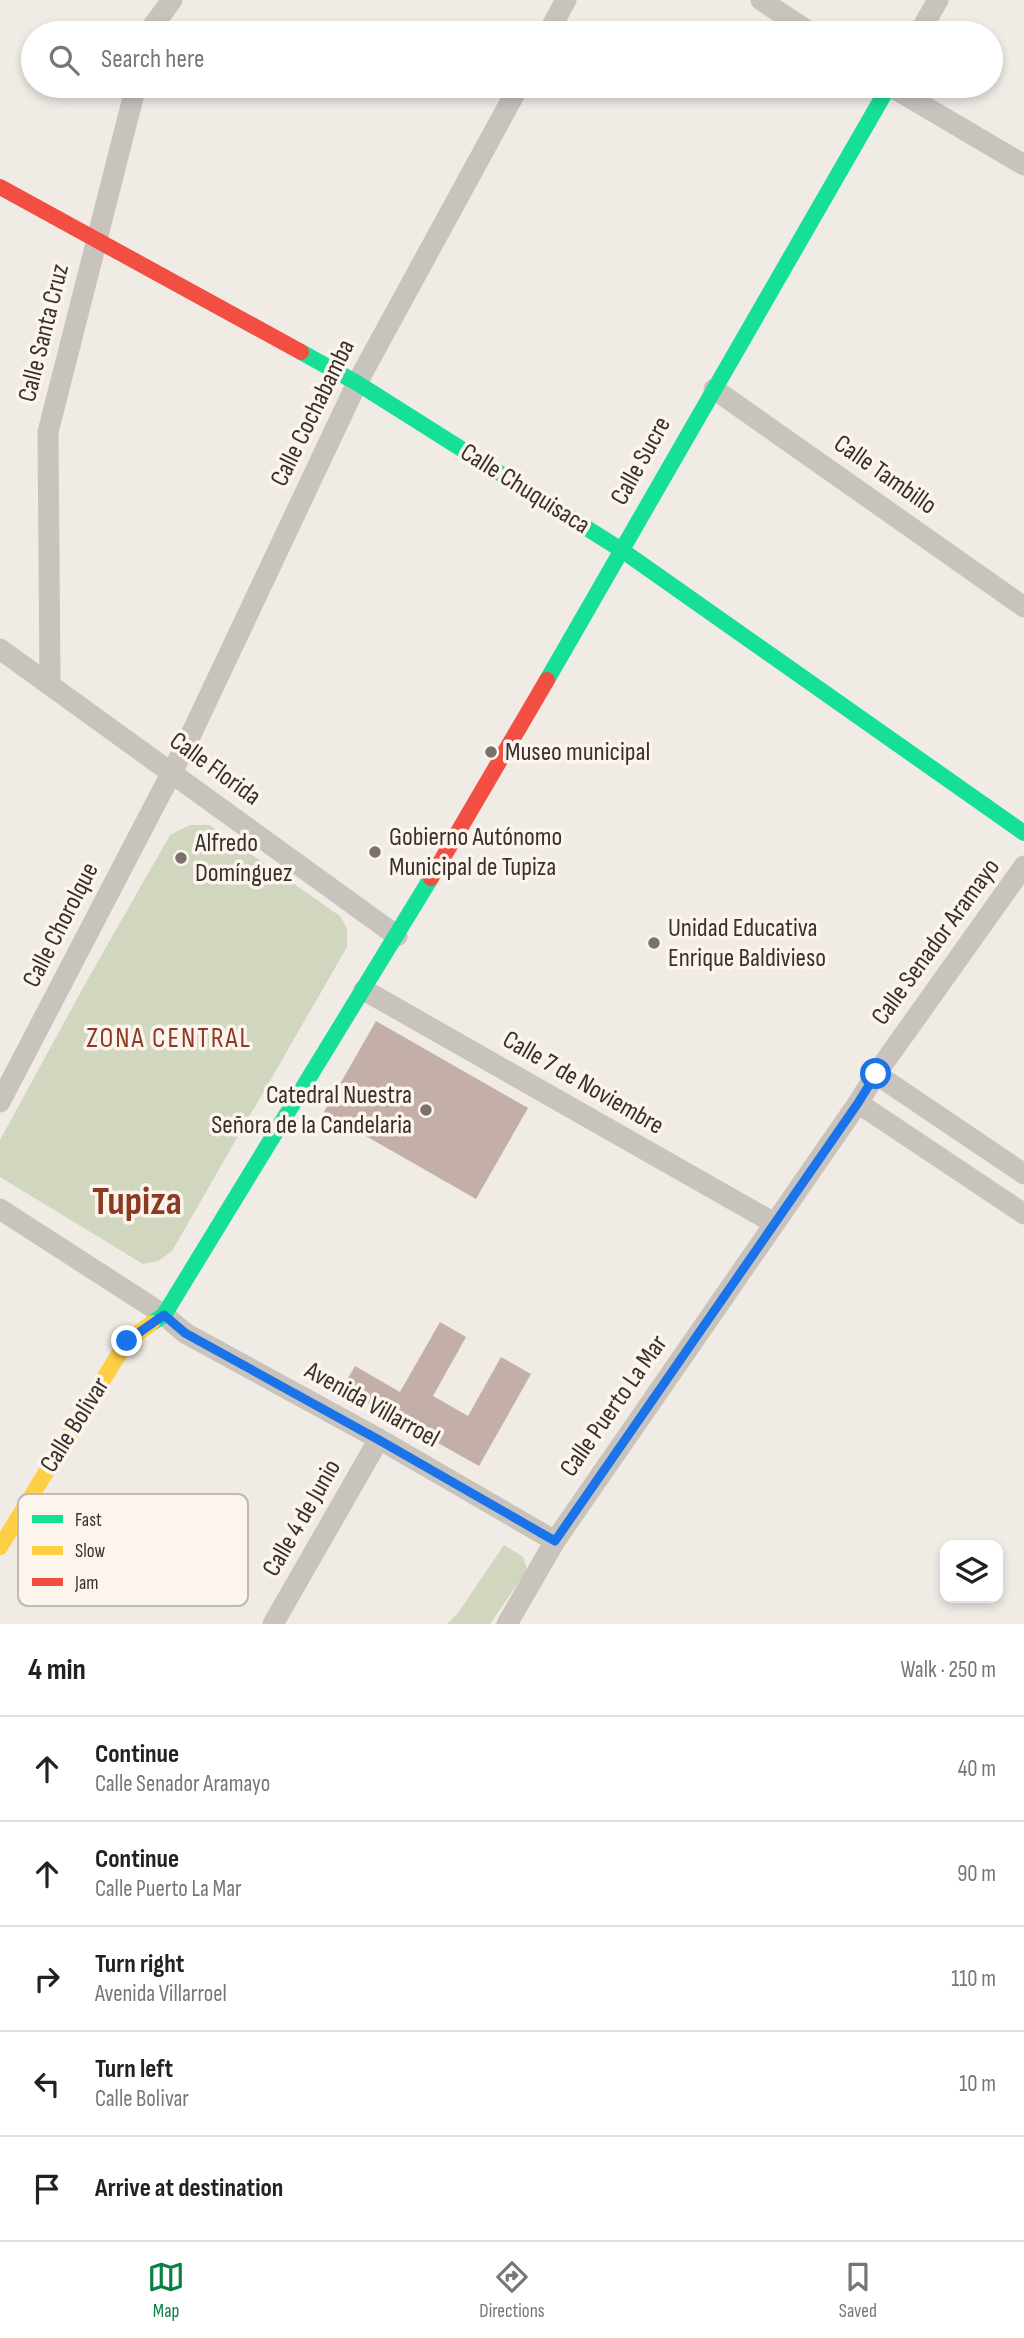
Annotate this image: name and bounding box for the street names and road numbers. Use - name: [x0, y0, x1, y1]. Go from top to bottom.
- street label: Calle Santa Cruz: [12, 261, 76, 405]
- street label: Calle Cochabamba: [264, 335, 362, 491]
- street label: Calle Sucre: [604, 411, 678, 511]
- street label: Calle Tambillo: [828, 428, 942, 522]
- street label: Calle Chuquisaca: [455, 437, 595, 541]
- street label: Calle Florida: [163, 726, 267, 812]
- street label: Calle Senador Aramayo: [865, 853, 1007, 1031]
- street label: Calle Chorolque: [16, 857, 106, 993]
- street label: Calle 7 de Noviembre: [497, 1024, 669, 1142]
- street label: Calle Puerto La Mar: [554, 1329, 675, 1483]
- street label: Avenida Villarroel: [298, 1355, 445, 1455]
- street label: Calle Bolivar: [34, 1371, 117, 1478]
- street label: Calle 4 de Junio: [256, 1454, 348, 1582]

